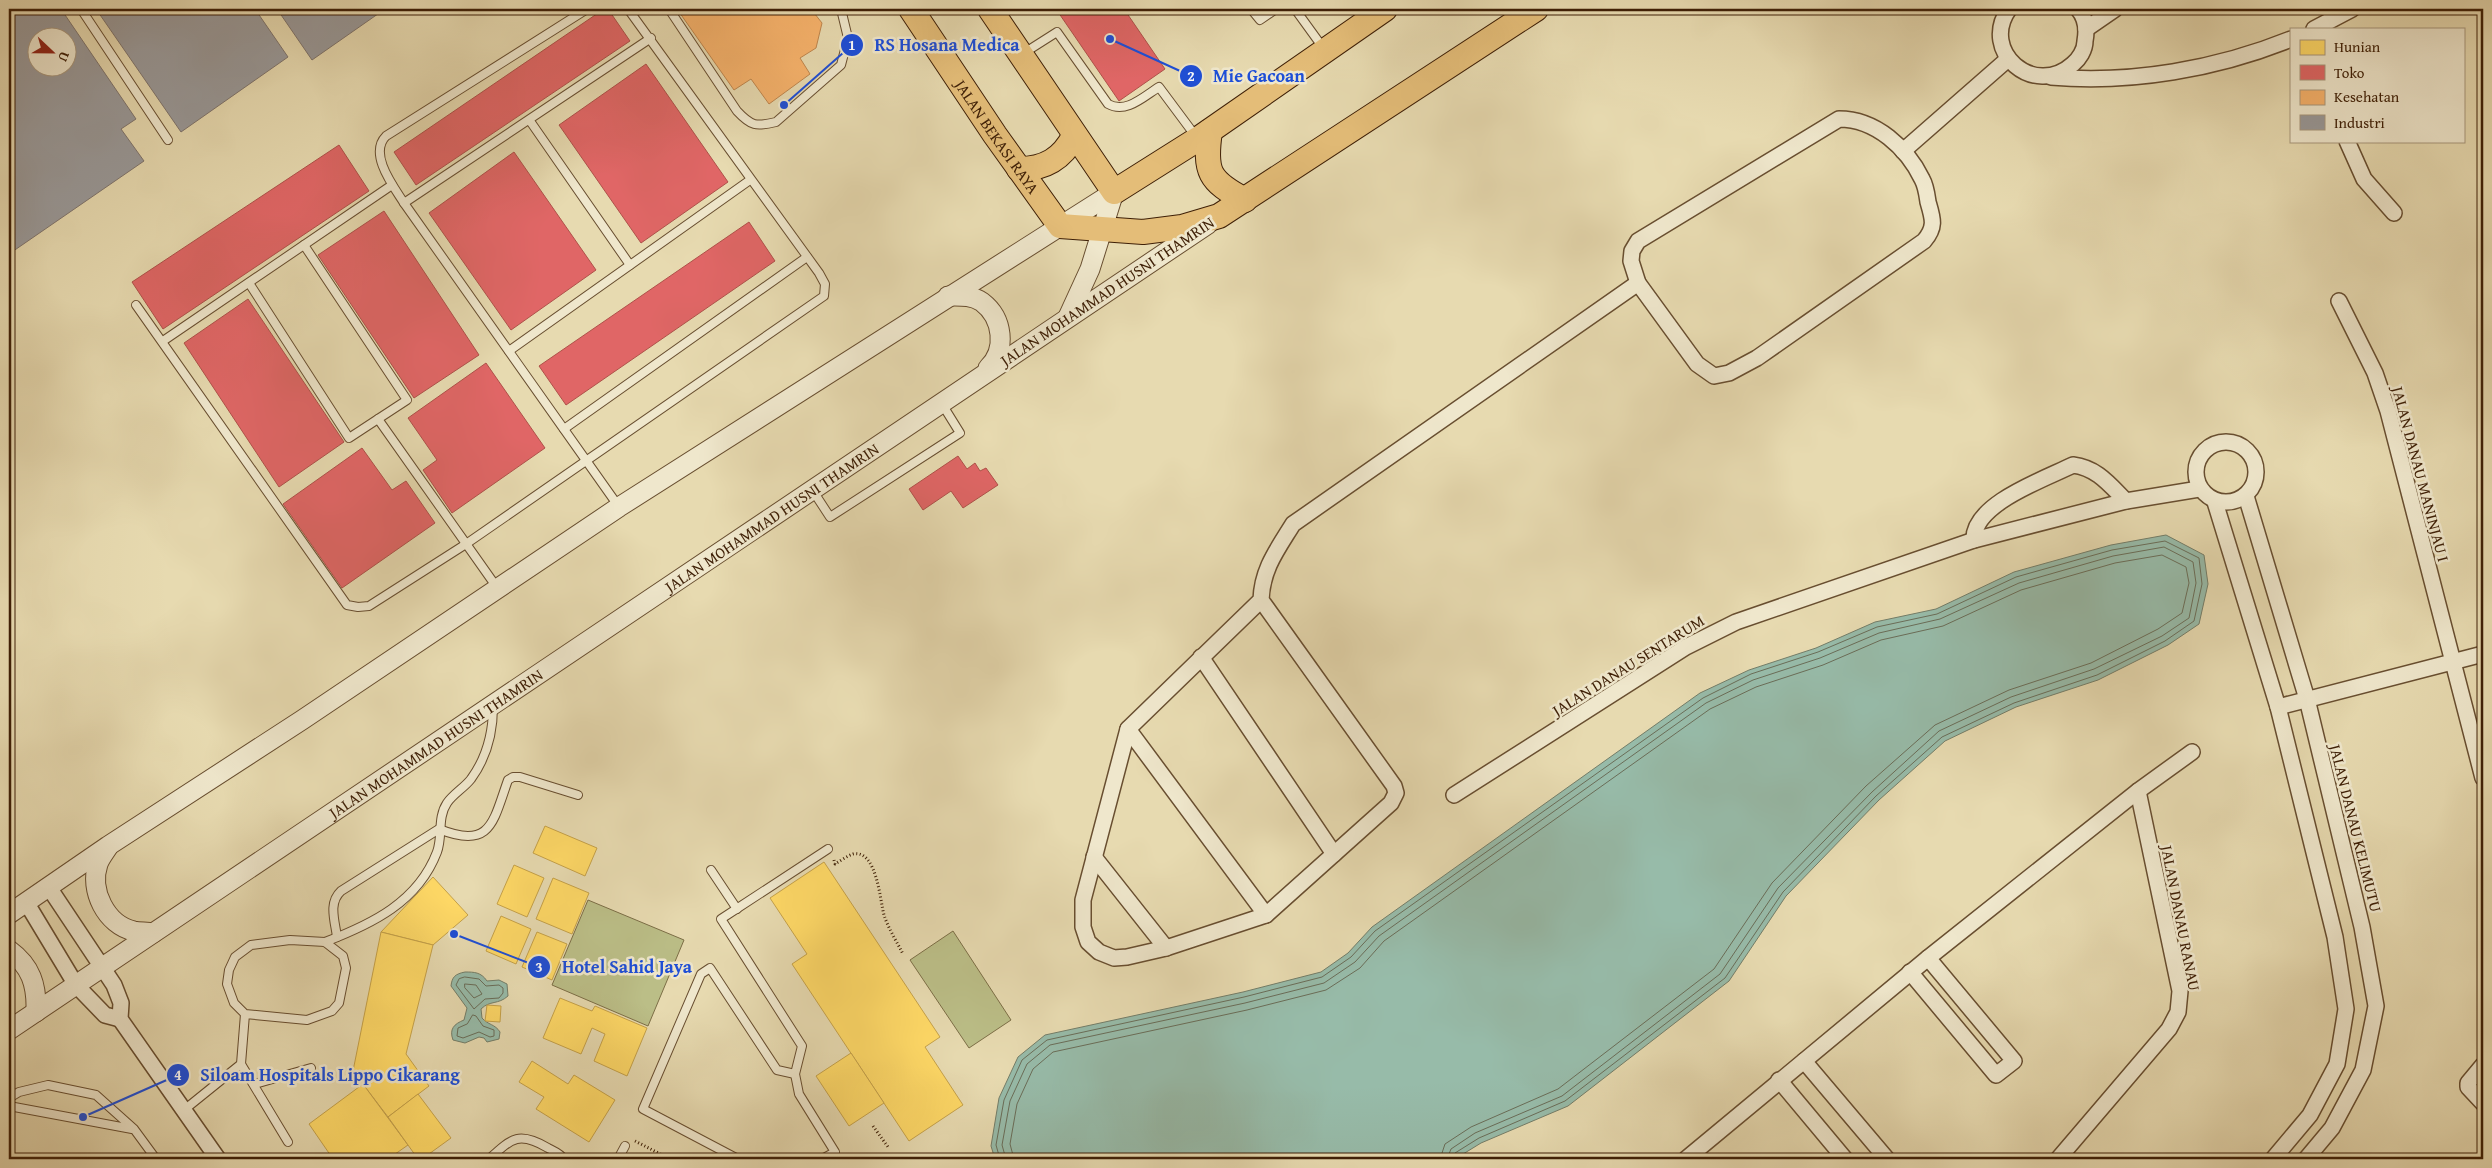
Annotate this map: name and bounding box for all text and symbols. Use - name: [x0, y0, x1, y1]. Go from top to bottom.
- north arrow: [28, 28, 78, 78]
- callout: RS Hosana Medica: [840, 28, 1030, 61]
- legend: [2290, 28, 2464, 142]
- text: RS Hosana Medica: [874, 31, 1020, 58]
- text: 1: [848, 34, 856, 55]
- text: Hunian: [2334, 36, 2381, 57]
- text: U: [53, 49, 75, 66]
- callout: Mie Gacoan: [1178, 60, 1315, 93]
- text: Mie Gacoan: [1213, 62, 1305, 89]
- text: Toko: [2334, 62, 2365, 83]
- text: 2: [1187, 65, 1195, 86]
- street label: JALAN BEKASI RAYA: [948, 73, 1045, 199]
- text: Kesehatan: [2334, 86, 2400, 107]
- text: Industri: [2334, 112, 2385, 133]
- street label: JALAN MOHAMMAD HUSNI THAMRIN: [994, 210, 1219, 373]
- street label: JALAN DANAU MANINJAU I: [2386, 382, 2456, 564]
- street label: JALAN MOHAMMAD HUSNI THAMRIN: [658, 436, 884, 599]
- street label: JALAN DANAU SENTARUM: [1545, 608, 1709, 723]
- street label: JALAN MOHAMMAD HUSNI THAMRIN: [322, 662, 548, 825]
- street label: JALAN DANAU KELIMUTU: [2323, 740, 2389, 915]
- street label: JALAN DANAU RANAU: [2155, 841, 2207, 993]
- callout: Hotel Sahid Jaya: [527, 951, 702, 984]
- text: Hotel Sahid Jaya: [562, 953, 693, 980]
- text: 3: [535, 956, 543, 977]
- callout: Siloam Hospitals Lippo Cikarang: [165, 1059, 469, 1092]
- text: Siloam Hospitals Lippo Cikarang: [200, 1061, 460, 1088]
- text: 4: [174, 1064, 182, 1085]

